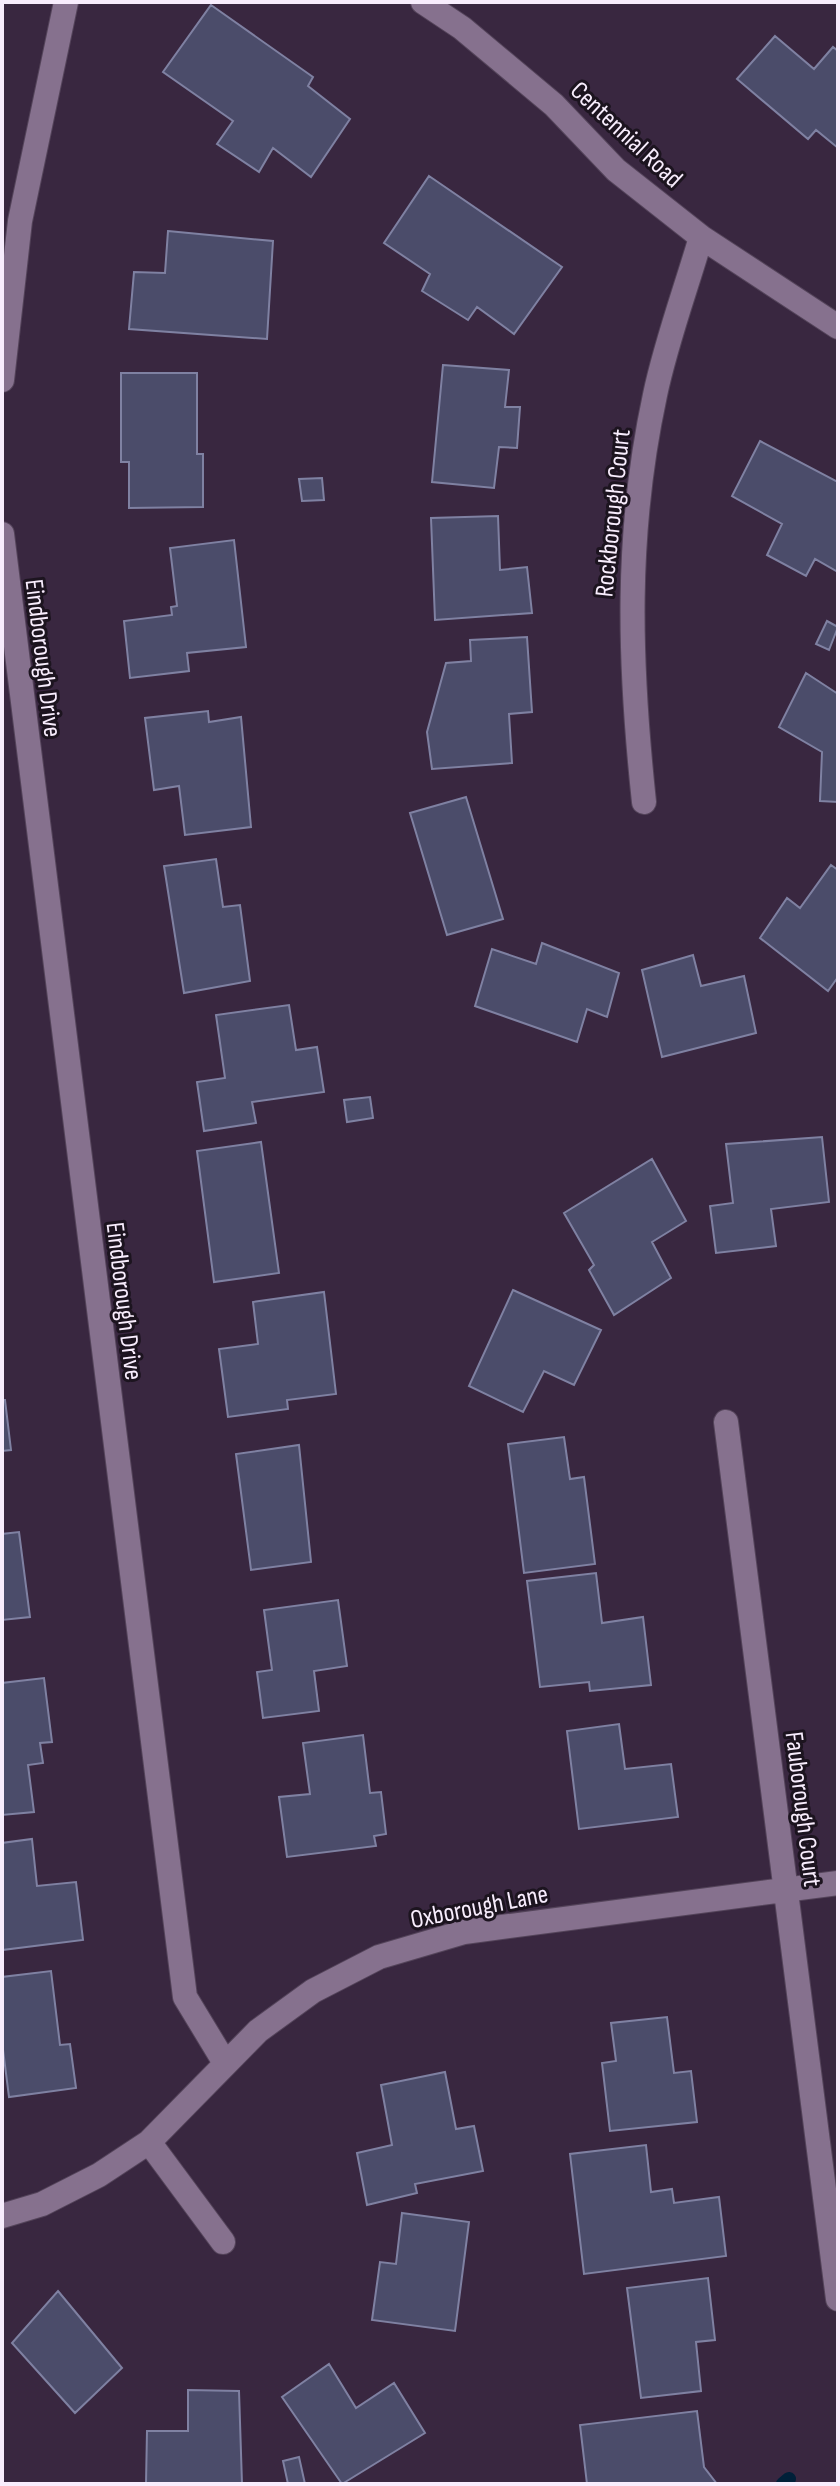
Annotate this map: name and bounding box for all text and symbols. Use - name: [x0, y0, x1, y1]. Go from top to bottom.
- street label: Centennial Road: [564, 75, 688, 195]
- street label: Rockborough Court: [589, 428, 638, 599]
- street label: Eindborough Drive: [17, 577, 68, 739]
- street label: Eindborough Drive: [98, 1220, 149, 1382]
- street label: Fauborough Court: [778, 1730, 827, 1889]
- street label: Oxborough Lane: [408, 1879, 551, 1936]

